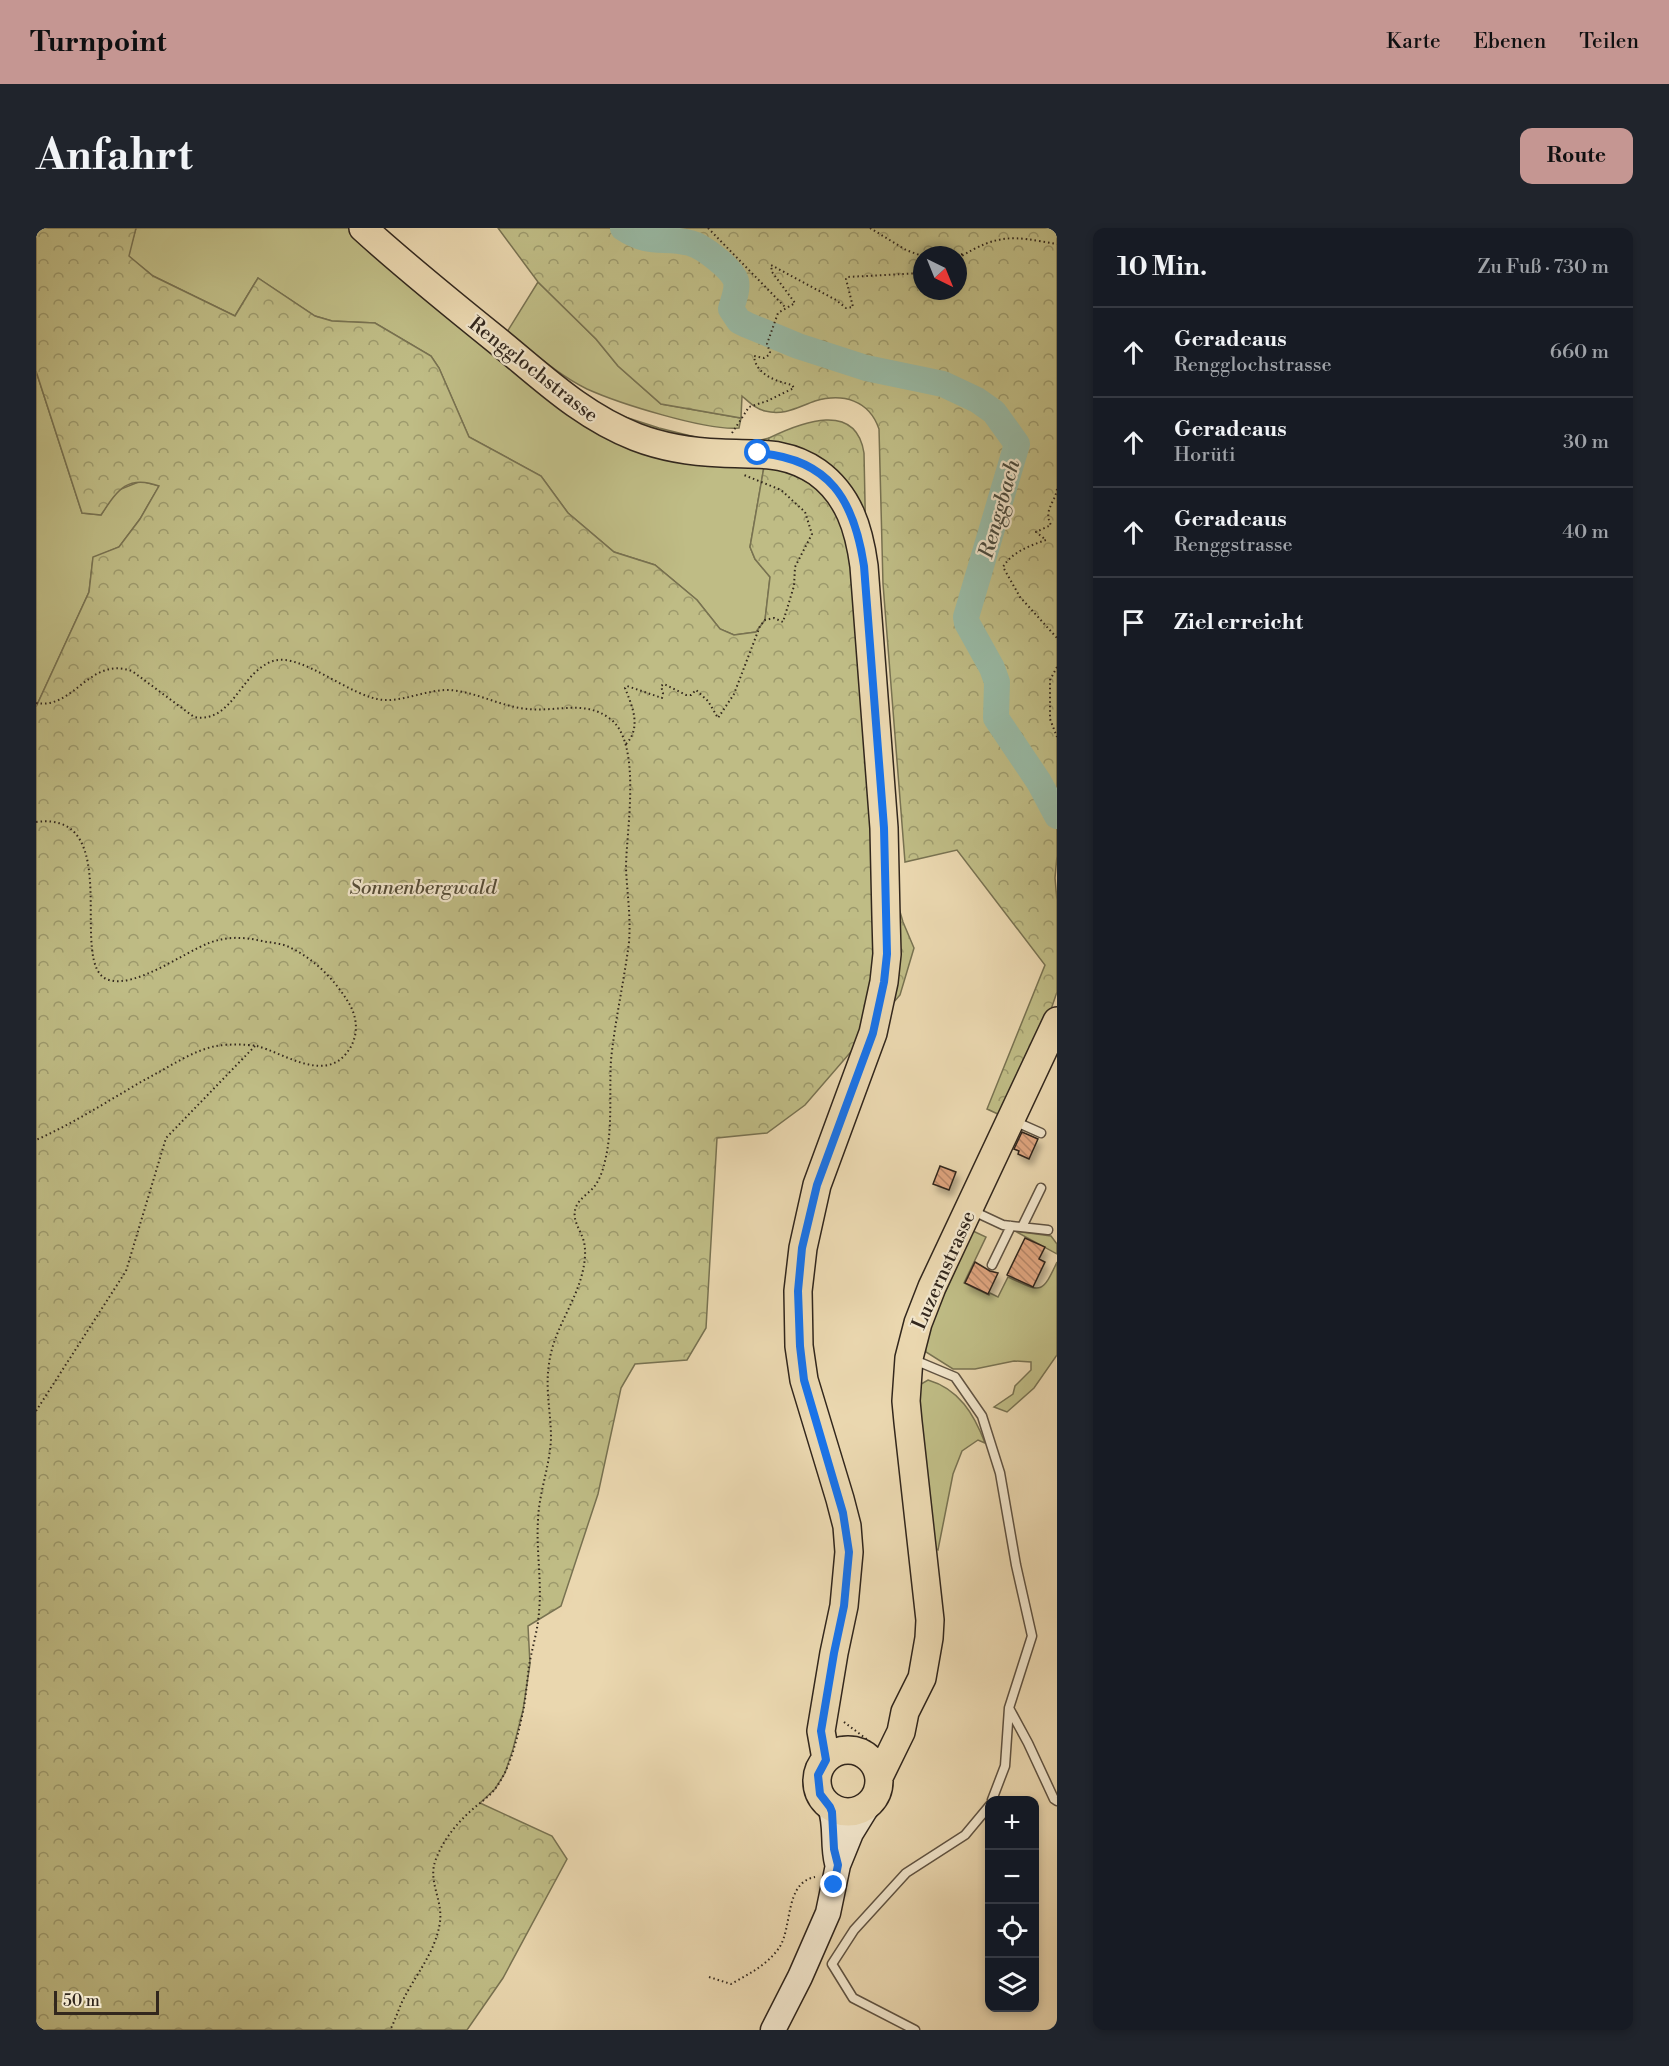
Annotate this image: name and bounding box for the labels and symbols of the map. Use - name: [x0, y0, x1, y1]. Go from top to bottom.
- north arrow: [913, 246, 967, 300]
- street label: Rengglochstrasse: [463, 312, 603, 429]
- route start: [744, 439, 770, 465]
- water label: Renggbach: [973, 457, 1027, 563]
- park label: Sonnenbergwald: [349, 876, 497, 901]
- street label: Luzernstrasse: [907, 1207, 982, 1334]
- route end: [820, 1871, 846, 1897]
- scale bar: [54, 1988, 159, 2016]

